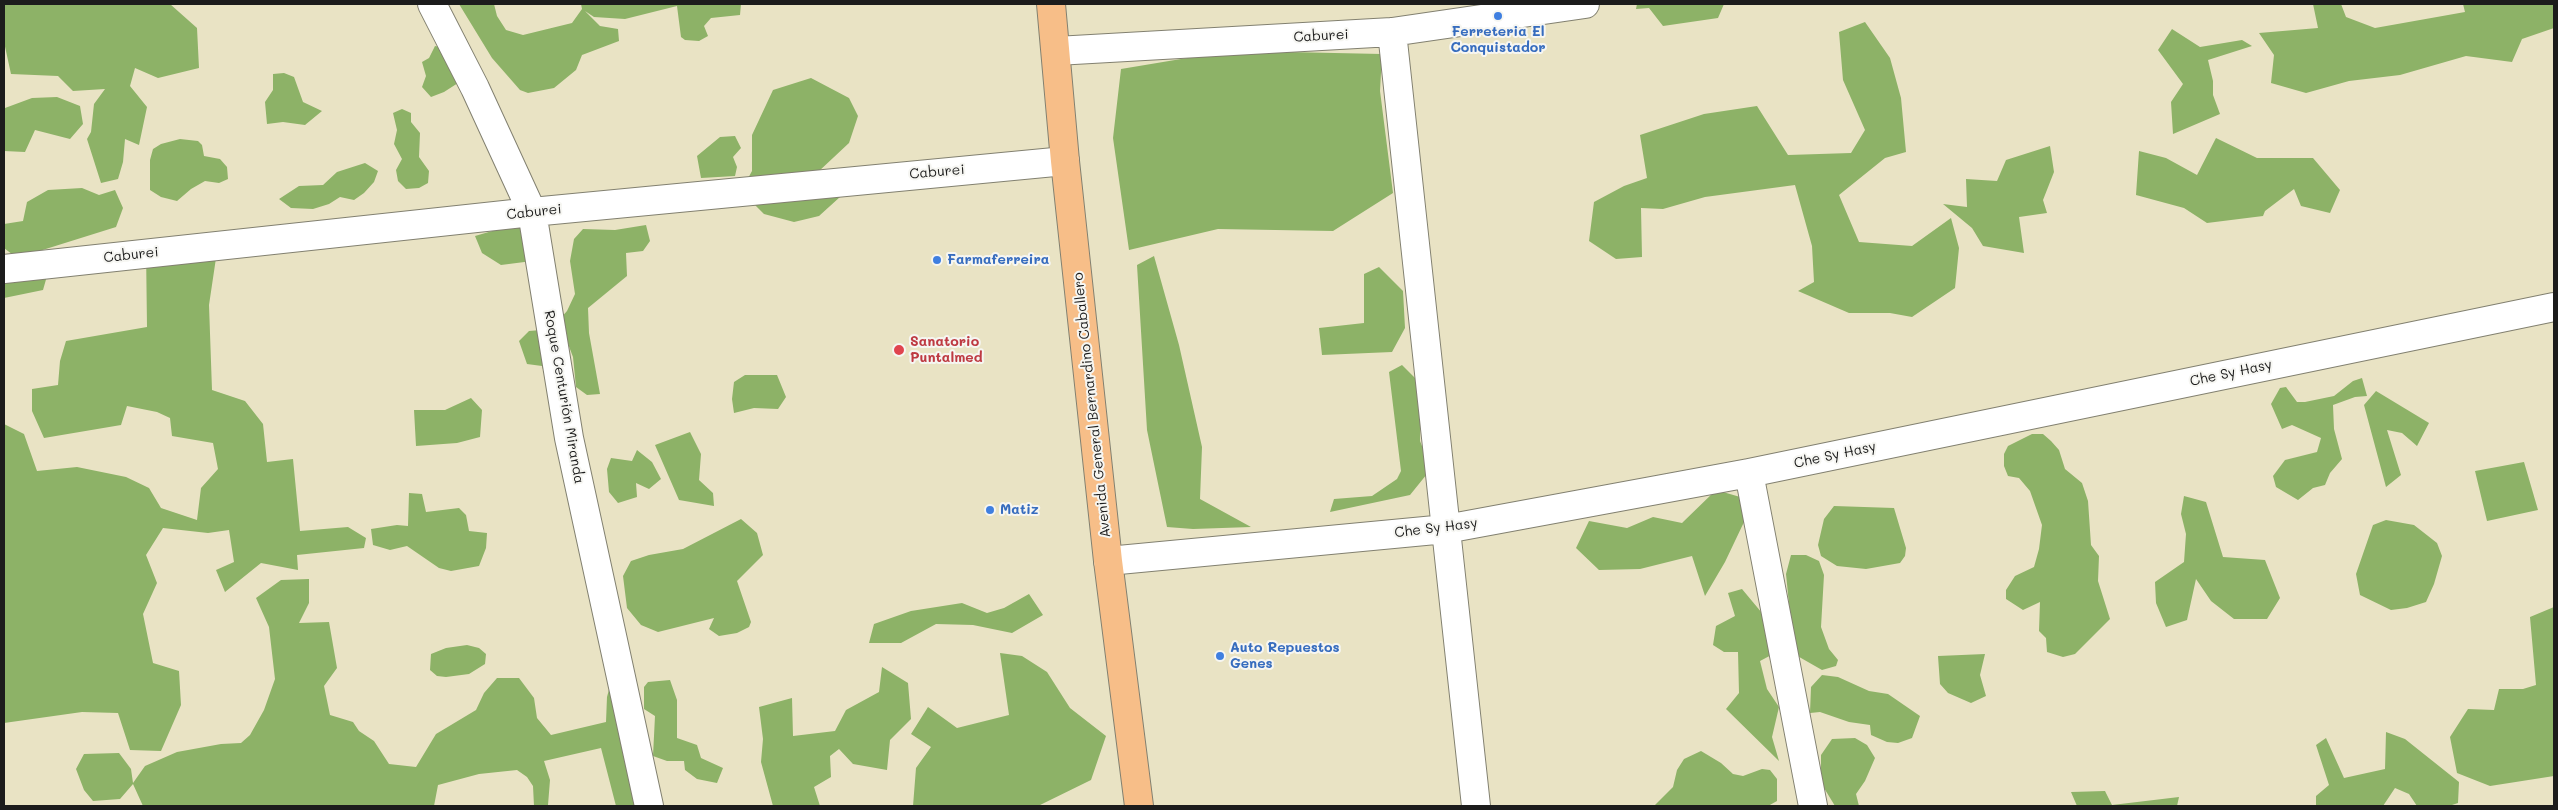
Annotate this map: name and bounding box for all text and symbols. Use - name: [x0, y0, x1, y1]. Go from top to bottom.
- marker: Ferreteria El Conquistador: [1492, 10, 1504, 22]
- place label: Ferreteria El Conquistador: [1450, 24, 1546, 56]
- street label: Caburei: [1293, 26, 1349, 46]
- street label: Caburei: [909, 161, 965, 183]
- street label: Caburei: [506, 201, 562, 223]
- street label: Caburei: [103, 244, 159, 266]
- place label: Farmaferreira: [947, 252, 1049, 268]
- marker: Farmaferreira: [931, 254, 943, 266]
- street label: Avenida General Bernardino Caballero: [1070, 272, 1114, 538]
- street label: Roque Centurión Miranda: [540, 309, 588, 485]
- place label: Sanatorio Puntalmed: [910, 334, 983, 367]
- marker: Sanatorio Puntalmed: [892, 343, 906, 357]
- street label: Che Sy Hasy: [2188, 356, 2274, 390]
- street label: Che Sy Hasy: [1792, 438, 1878, 472]
- place label: Matiz: [1000, 502, 1039, 518]
- marker: Matiz: [984, 504, 996, 516]
- street label: Che Sy Hasy: [1394, 515, 1478, 541]
- place label: Auto Repuestos Genes: [1230, 640, 1340, 672]
- marker: Auto Repuestos Genes: [1214, 650, 1226, 662]

